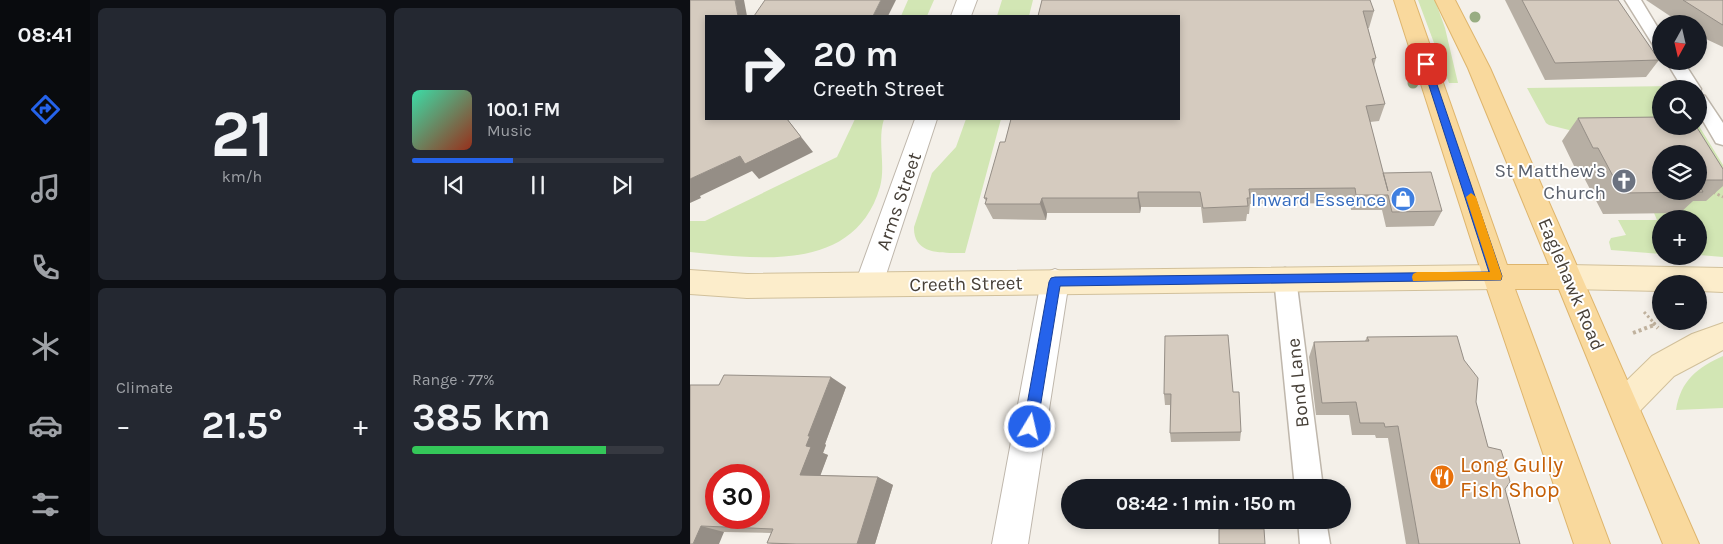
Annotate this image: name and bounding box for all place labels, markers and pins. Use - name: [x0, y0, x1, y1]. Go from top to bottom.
- pin: [1405, 43, 1447, 85]
- place label: St Matthew's Church: [1494, 160, 1606, 204]
- church icon: St Matthew's Church: [1611, 168, 1637, 194]
- shop icon: Inward Essence: [1390, 186, 1416, 212]
- place label: Inward Essence: [1251, 189, 1386, 211]
- place label: Long Gully Fish Shop: [1460, 452, 1563, 503]
- restaurant icon: Long Gully Fish Shop: [1429, 464, 1455, 490]

